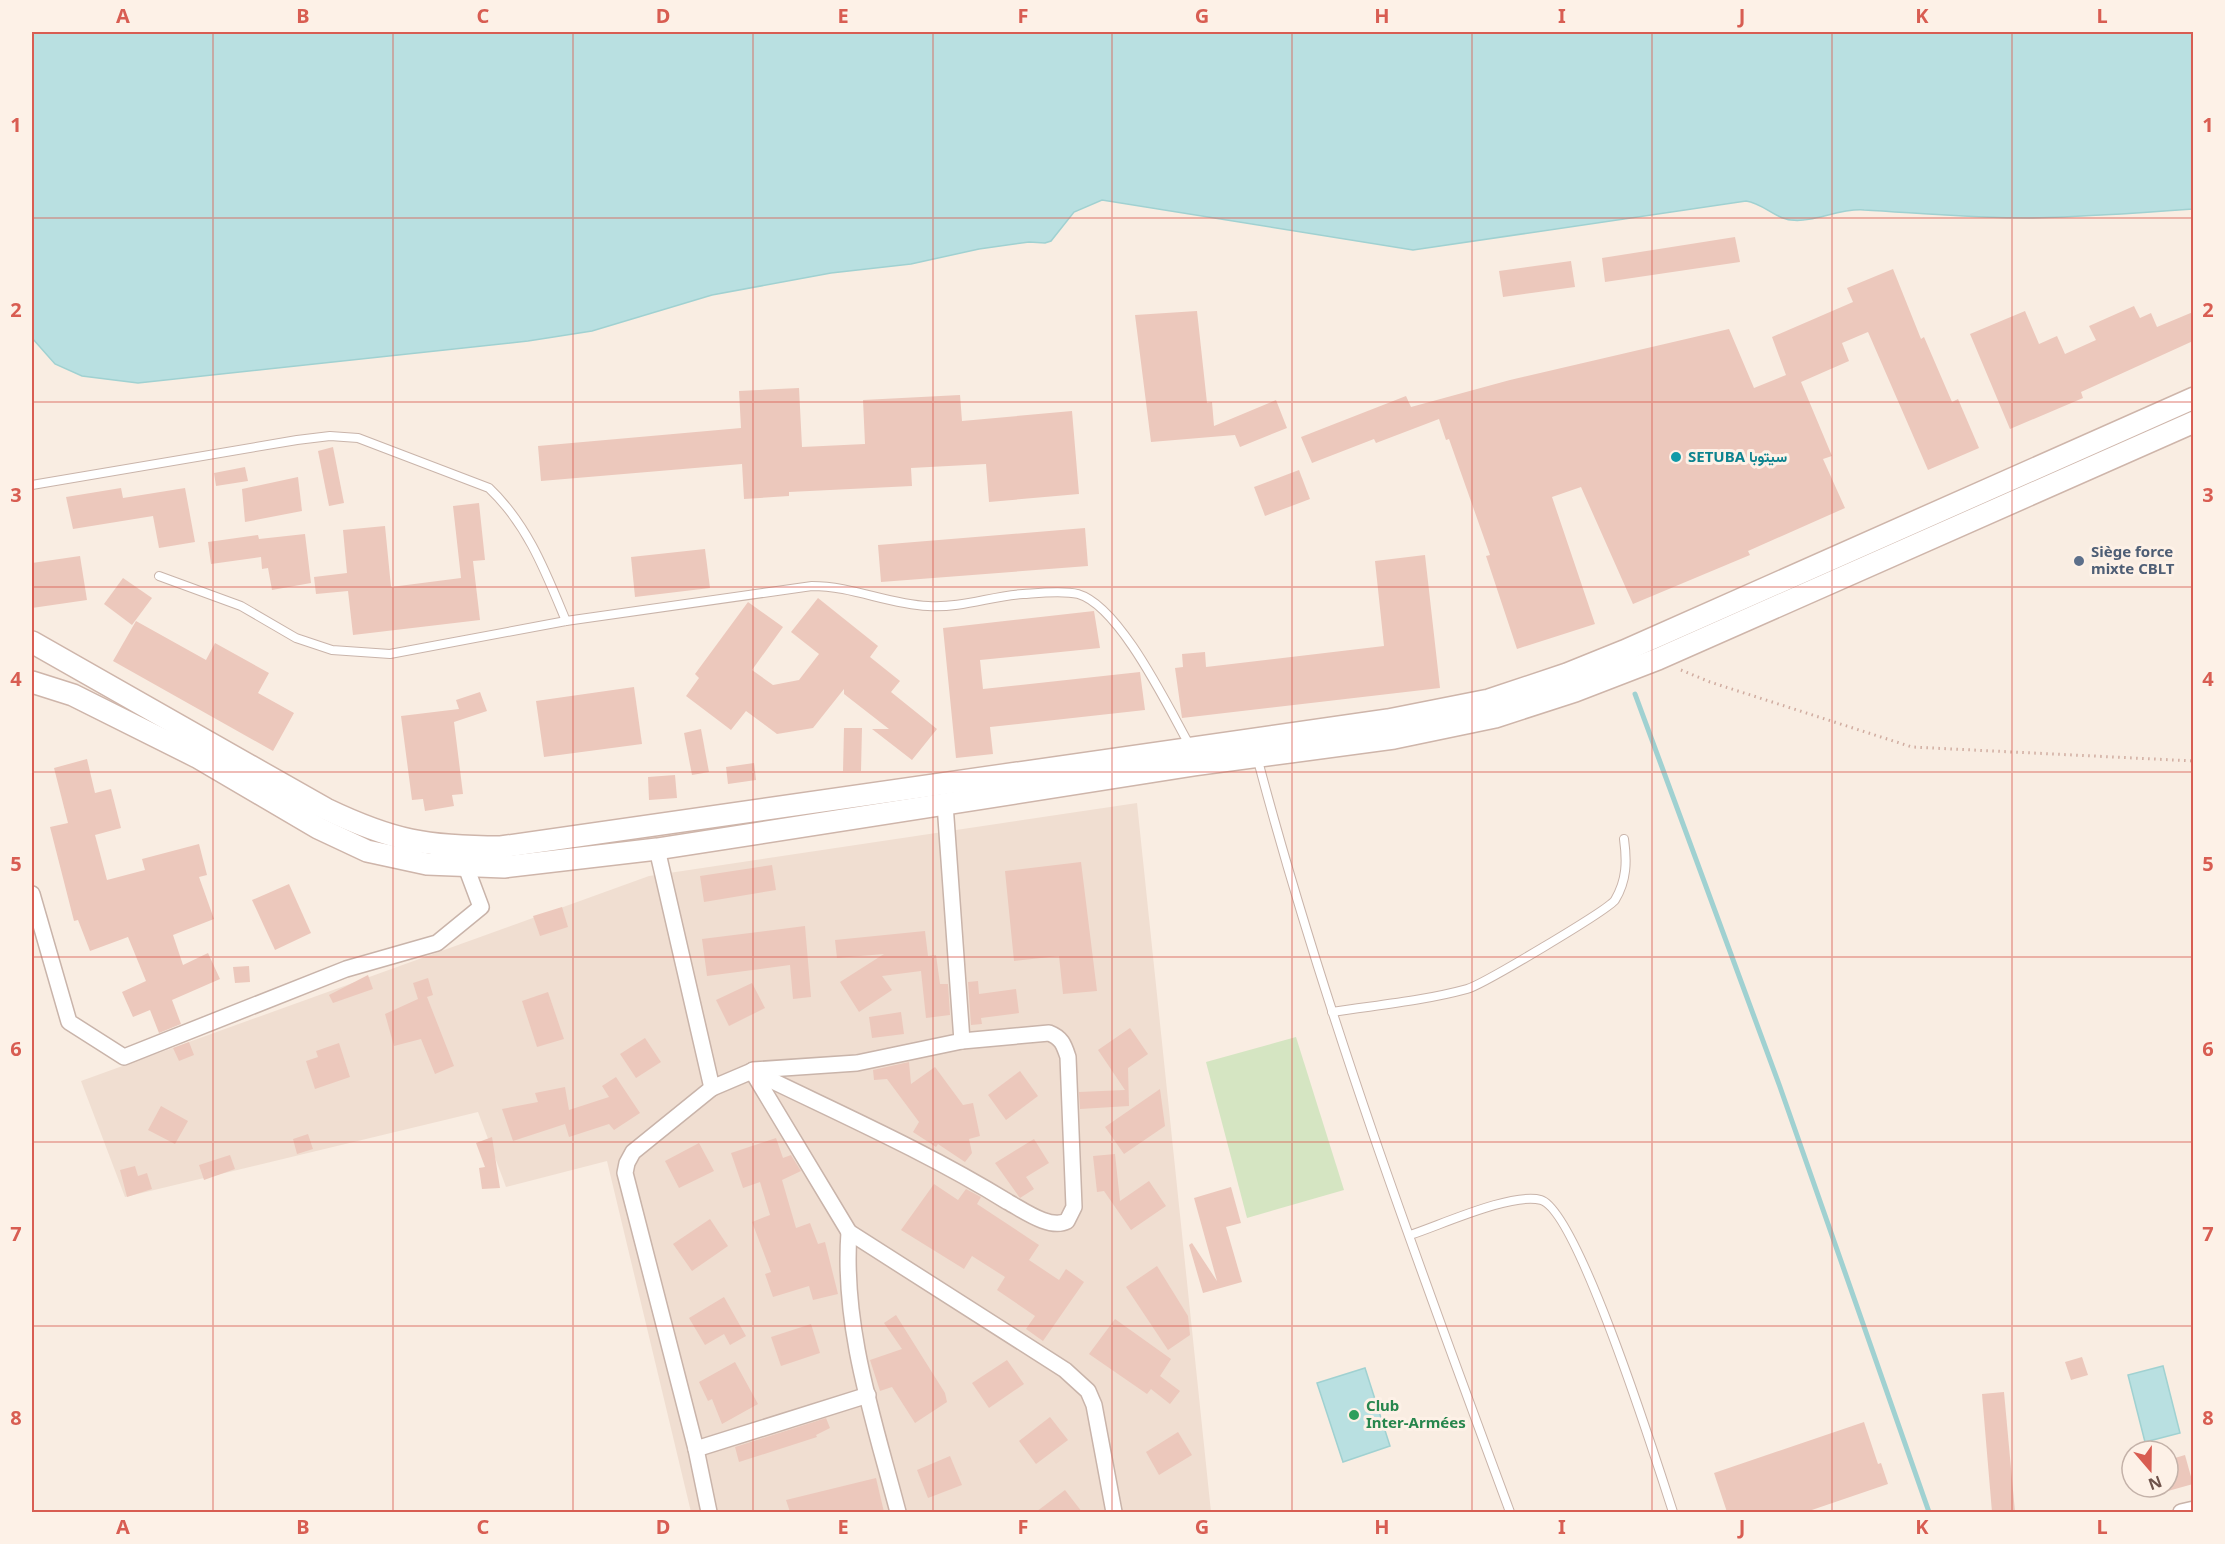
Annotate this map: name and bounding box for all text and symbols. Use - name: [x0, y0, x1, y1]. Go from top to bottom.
- text: A: [116, 2, 130, 29]
- text: B: [296, 2, 310, 29]
- text: C: [477, 2, 490, 29]
- text: D: [656, 2, 670, 29]
- text: E: [837, 2, 849, 29]
- text: F: [1018, 2, 1028, 29]
- text: G: [1195, 2, 1209, 29]
- text: H: [1374, 2, 1390, 29]
- text: I: [1558, 2, 1566, 29]
- text: J: [1737, 2, 1745, 29]
- text: K: [1915, 2, 1929, 29]
- text: L: [2096, 2, 2108, 29]
- text: 1: [10, 111, 22, 138]
- text: 1: [2202, 111, 2214, 138]
- text: 2: [10, 296, 22, 323]
- text: 2: [2202, 296, 2214, 323]
- place label: SETUBA سيتوبا: [1688, 446, 1787, 466]
- marker: SETUBA سيتوبا: [1669, 450, 1683, 464]
- text: 3: [10, 481, 22, 508]
- text: 3: [2202, 481, 2214, 508]
- place label: Siège force mixte CBLT: [2091, 541, 2175, 578]
- marker: Siège force mixte CBLT: [2072, 554, 2086, 568]
- text: 4: [10, 665, 22, 692]
- text: 4: [2202, 665, 2214, 692]
- text: 5: [10, 850, 22, 877]
- text: 5: [2202, 850, 2214, 877]
- text: 6: [10, 1035, 22, 1062]
- text: 6: [2202, 1035, 2214, 1062]
- text: 7: [10, 1220, 22, 1247]
- text: 7: [2202, 1220, 2214, 1247]
- place label: Club Inter-Armées: [1366, 1395, 1466, 1432]
- text: 8: [10, 1404, 22, 1431]
- text: 8: [2202, 1404, 2214, 1431]
- marker: Club Inter-Armées: [1347, 1408, 1361, 1422]
- north arrow: [2120, 1439, 2180, 1499]
- text: N: [2145, 1471, 2165, 1496]
- text: A: [116, 1513, 130, 1540]
- text: B: [296, 1513, 310, 1540]
- text: C: [477, 1513, 490, 1540]
- text: D: [656, 1513, 670, 1540]
- text: E: [837, 1513, 849, 1540]
- text: F: [1018, 1513, 1028, 1540]
- text: G: [1195, 1513, 1209, 1540]
- text: H: [1374, 1513, 1390, 1540]
- text: I: [1558, 1513, 1566, 1540]
- text: J: [1737, 1513, 1745, 1540]
- text: K: [1915, 1513, 1929, 1540]
- text: L: [2096, 1513, 2108, 1540]

